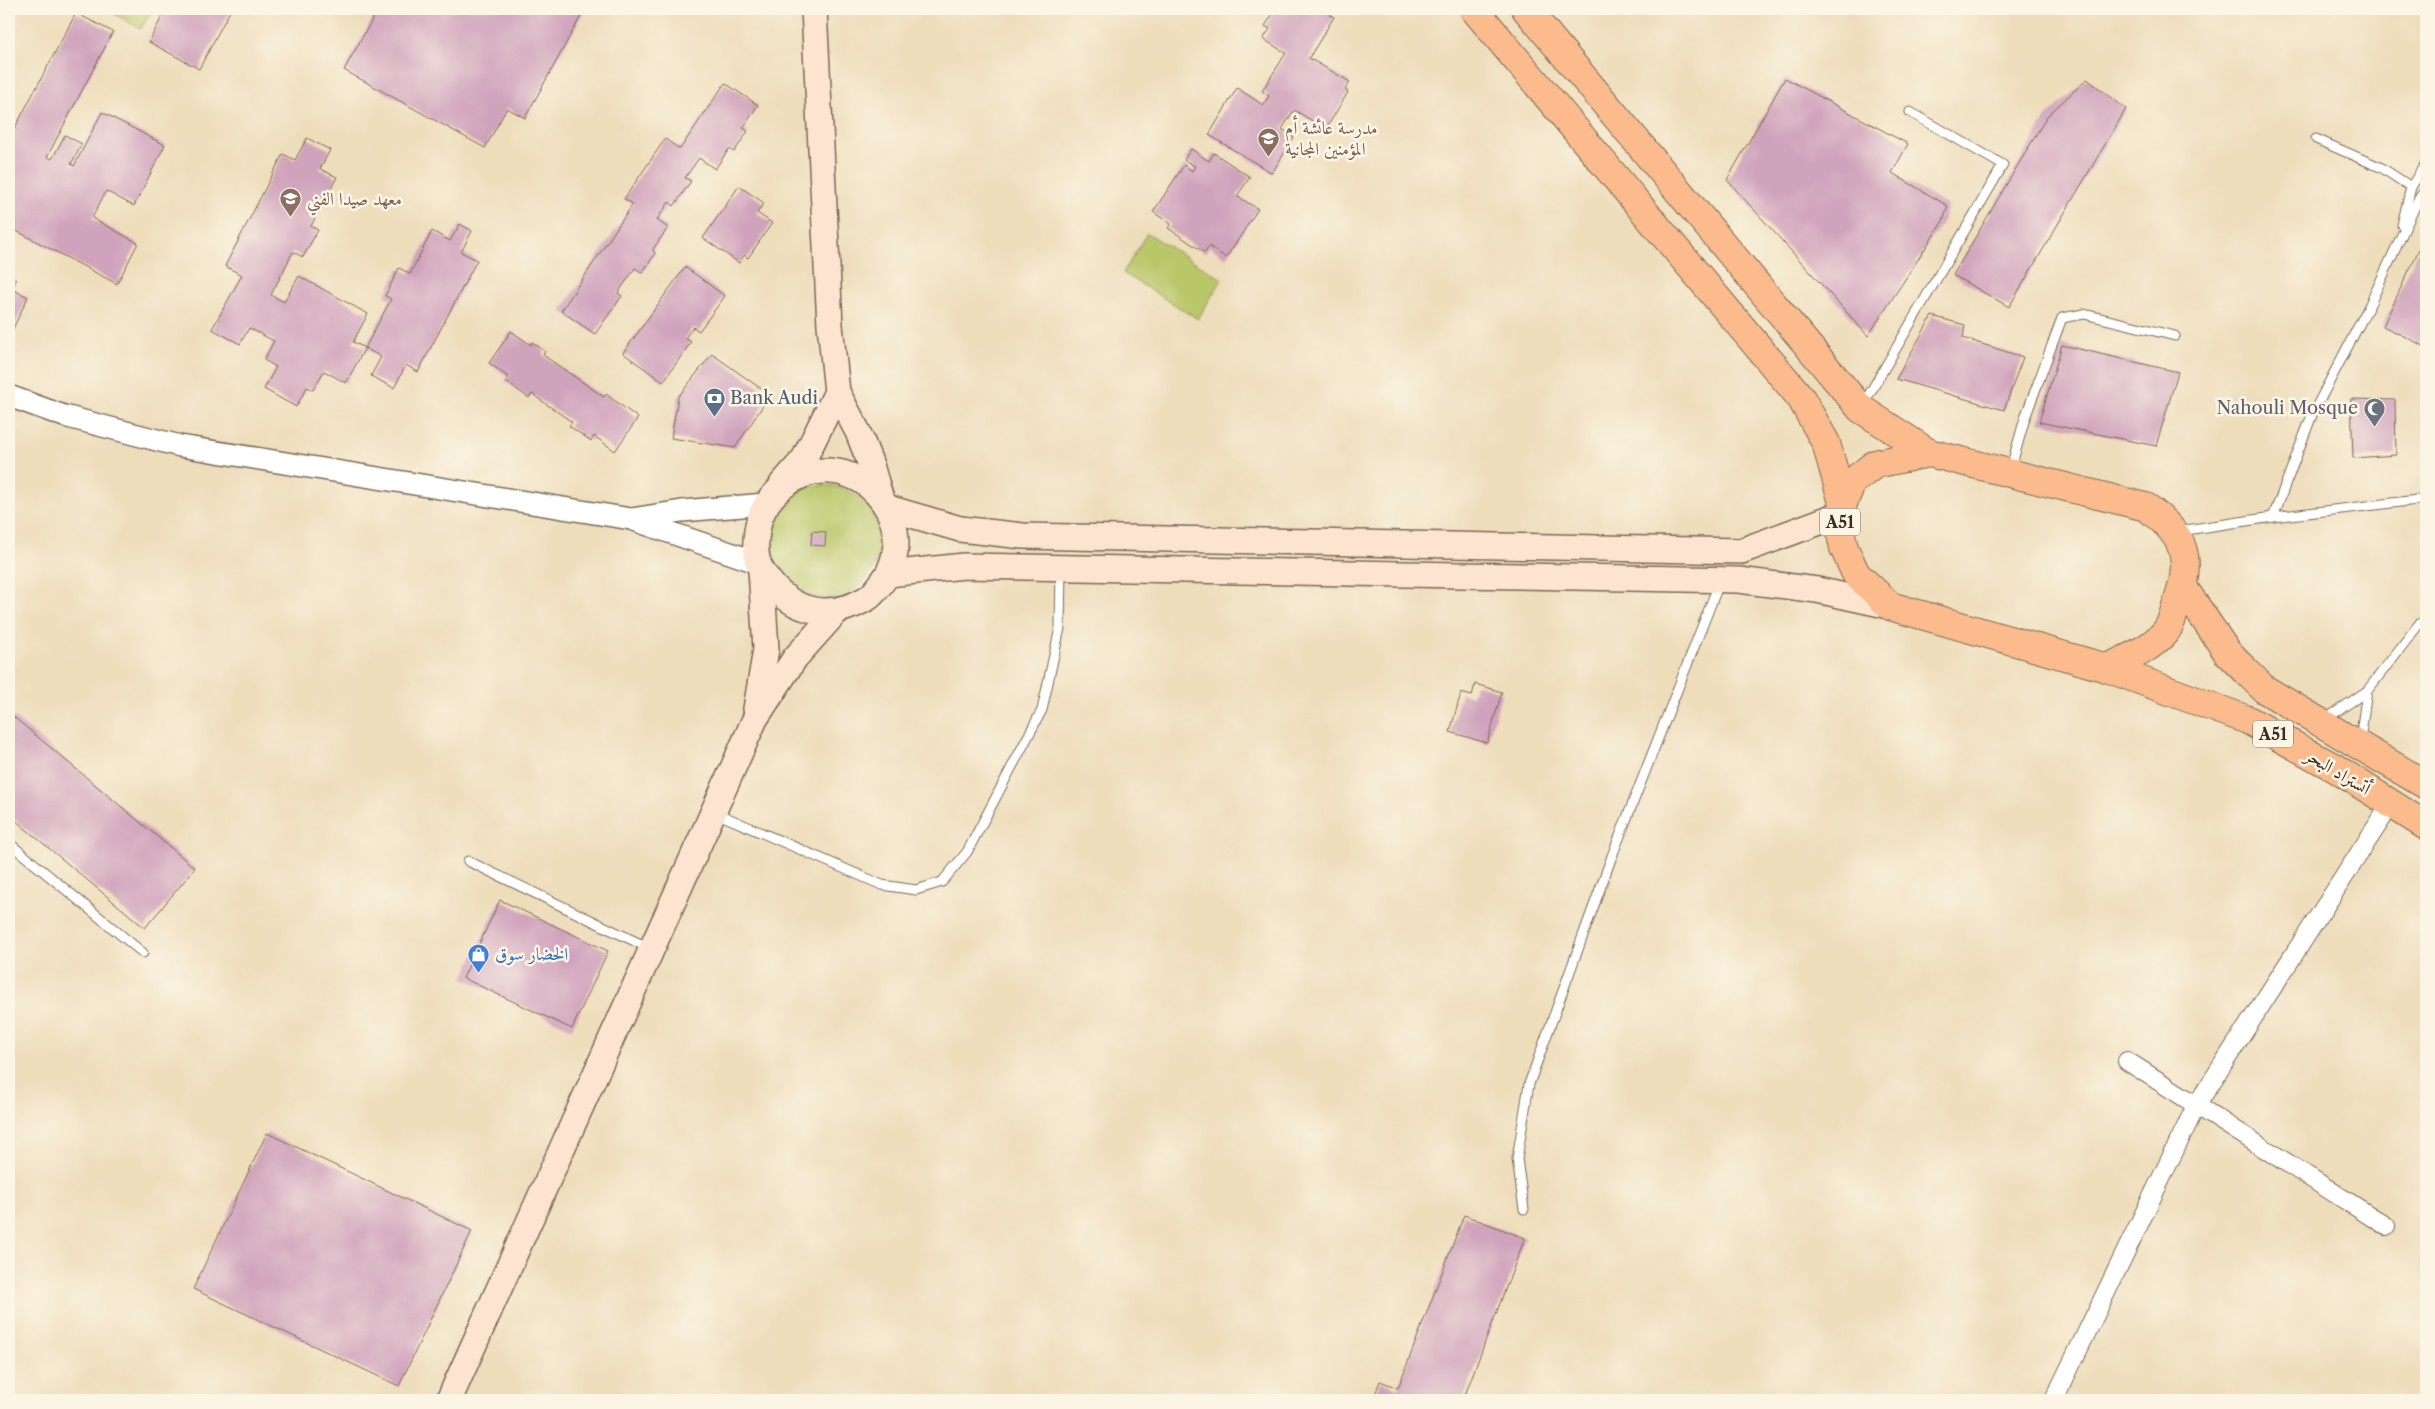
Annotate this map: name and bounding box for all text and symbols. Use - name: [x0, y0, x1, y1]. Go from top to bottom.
- place label: مدرسة عائشة أم المؤمنين المجانية: [1285, 115, 1377, 160]
- school or university icon: مدرسة عائشة أم المؤمنين المجانية: [1257, 126, 1281, 157]
- school or university icon: معهد صيدا الفني: [279, 187, 303, 218]
- place label: معهد صيدا الفني: [307, 188, 402, 216]
- bank icon: Bank Audi: [702, 386, 726, 417]
- place label: Bank Audi: [730, 387, 819, 409]
- mosque icon: Nahouli Mosque: [2362, 396, 2386, 427]
- place label: Nahouli Mosque: [2216, 397, 2358, 419]
- road number: A51: [1820, 508, 1860, 536]
- road number: A51: [2253, 721, 2293, 748]
- street label: أتستراد البحر: [2299, 741, 2376, 801]
- shop icon: الخضار سوق: [467, 942, 491, 973]
- place label: الخضار سوق: [495, 943, 568, 965]

